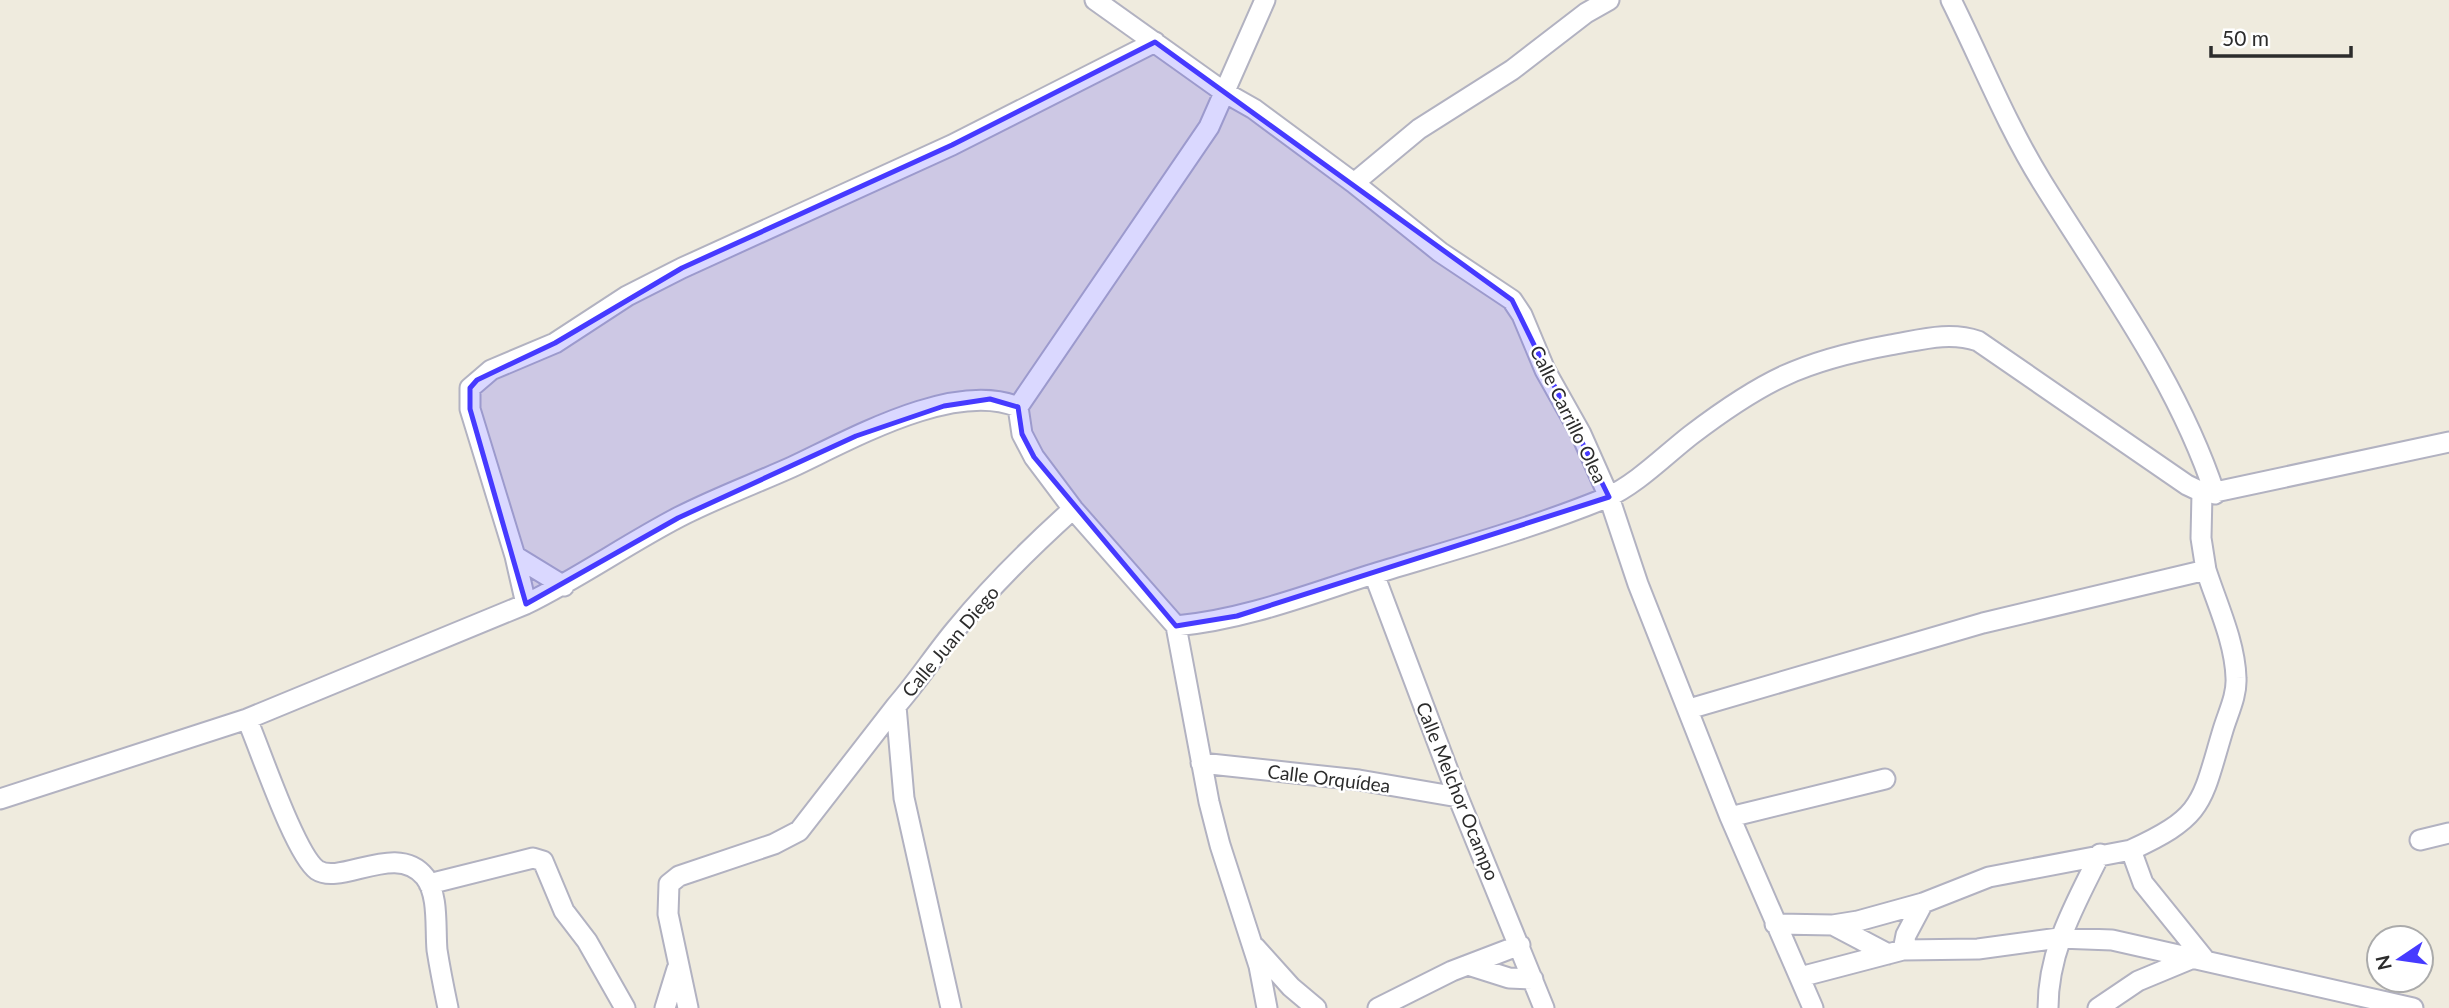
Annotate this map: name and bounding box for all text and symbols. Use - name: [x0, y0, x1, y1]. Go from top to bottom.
- scale bar: [2211, 14, 2351, 58]
- text: 50 m: [2222, 25, 2269, 50]
- street label: Calle Carrillo Olea: [1526, 341, 1612, 487]
- street label: Calle Juan Diego: [897, 581, 1003, 701]
- street label: Calle Melchor Ocampo: [1412, 698, 1504, 884]
- street label: Calle Orquídea: [1266, 759, 1392, 797]
- north arrow: [2365, 924, 2435, 994]
- text: N: [2370, 953, 2396, 973]

